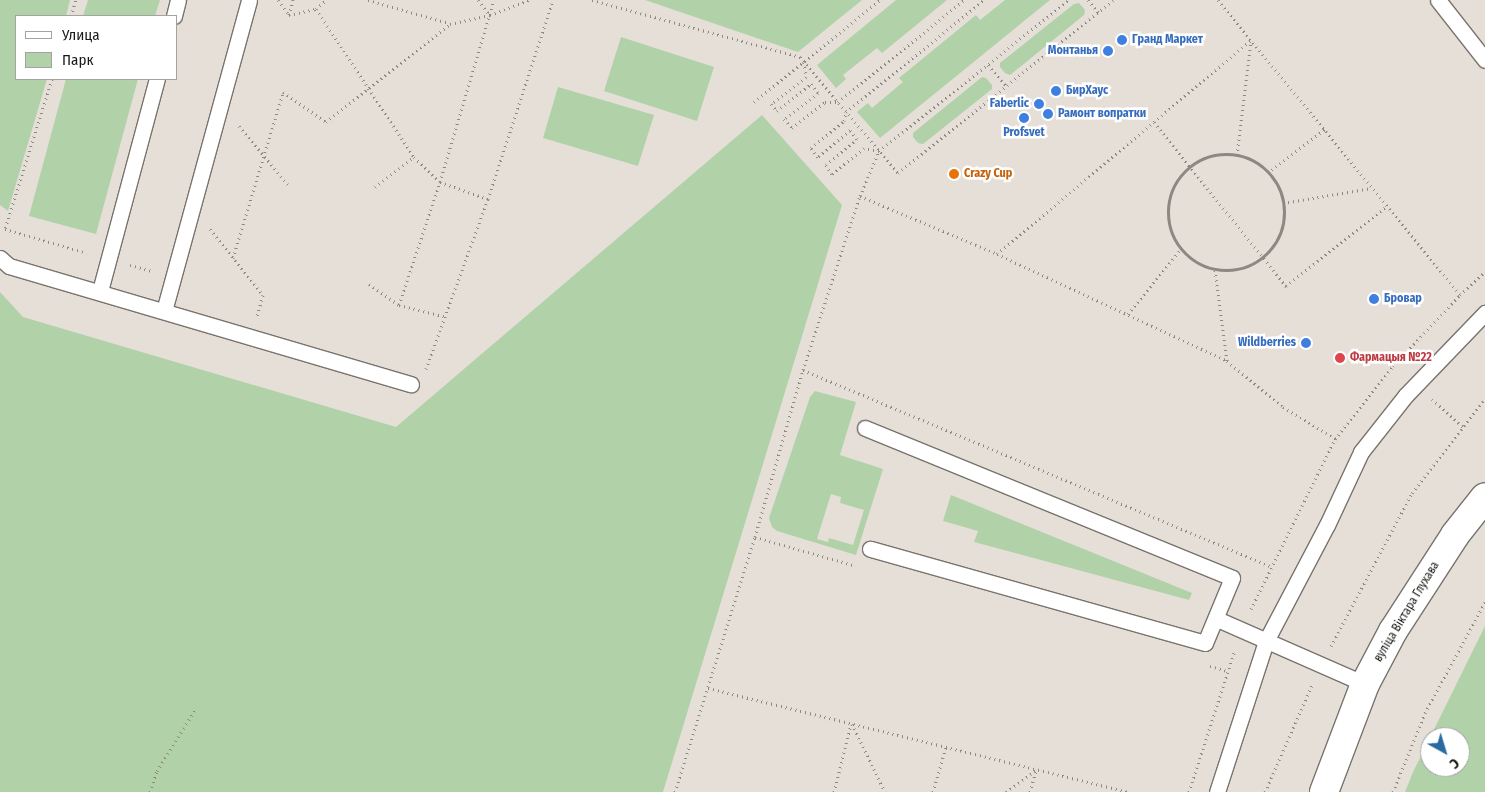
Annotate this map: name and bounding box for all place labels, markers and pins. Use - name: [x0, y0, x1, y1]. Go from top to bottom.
- place label: Гранд Маркет: [1132, 33, 1203, 47]
- marker: Гранд Маркет: [1116, 34, 1128, 46]
- place label: Монтанья: [1048, 44, 1098, 58]
- marker: Монтанья: [1102, 45, 1114, 57]
- place label: БирХаус: [1066, 84, 1108, 98]
- marker: БирХаус: [1050, 85, 1062, 97]
- place label: Faberlic: [990, 97, 1029, 111]
- marker: Faberlic: [1033, 98, 1045, 110]
- place label: Рамонт вопратки: [1058, 107, 1146, 121]
- marker: Рамонт вопратки: [1042, 108, 1054, 120]
- marker: Profsvet: [1018, 112, 1030, 124]
- place label: Profsvet: [1003, 126, 1045, 140]
- place label: Crazy Cup: [964, 167, 1012, 181]
- marker: Crazy Cup: [948, 168, 960, 180]
- place label: Бровар: [1384, 292, 1422, 306]
- marker: Бровар: [1368, 293, 1380, 305]
- place label: Wildberries: [1238, 336, 1296, 350]
- marker: Wildberries: [1300, 337, 1312, 349]
- place label: Фармацыя №22: [1350, 351, 1432, 365]
- marker: Фармацыя №22: [1334, 352, 1346, 364]

